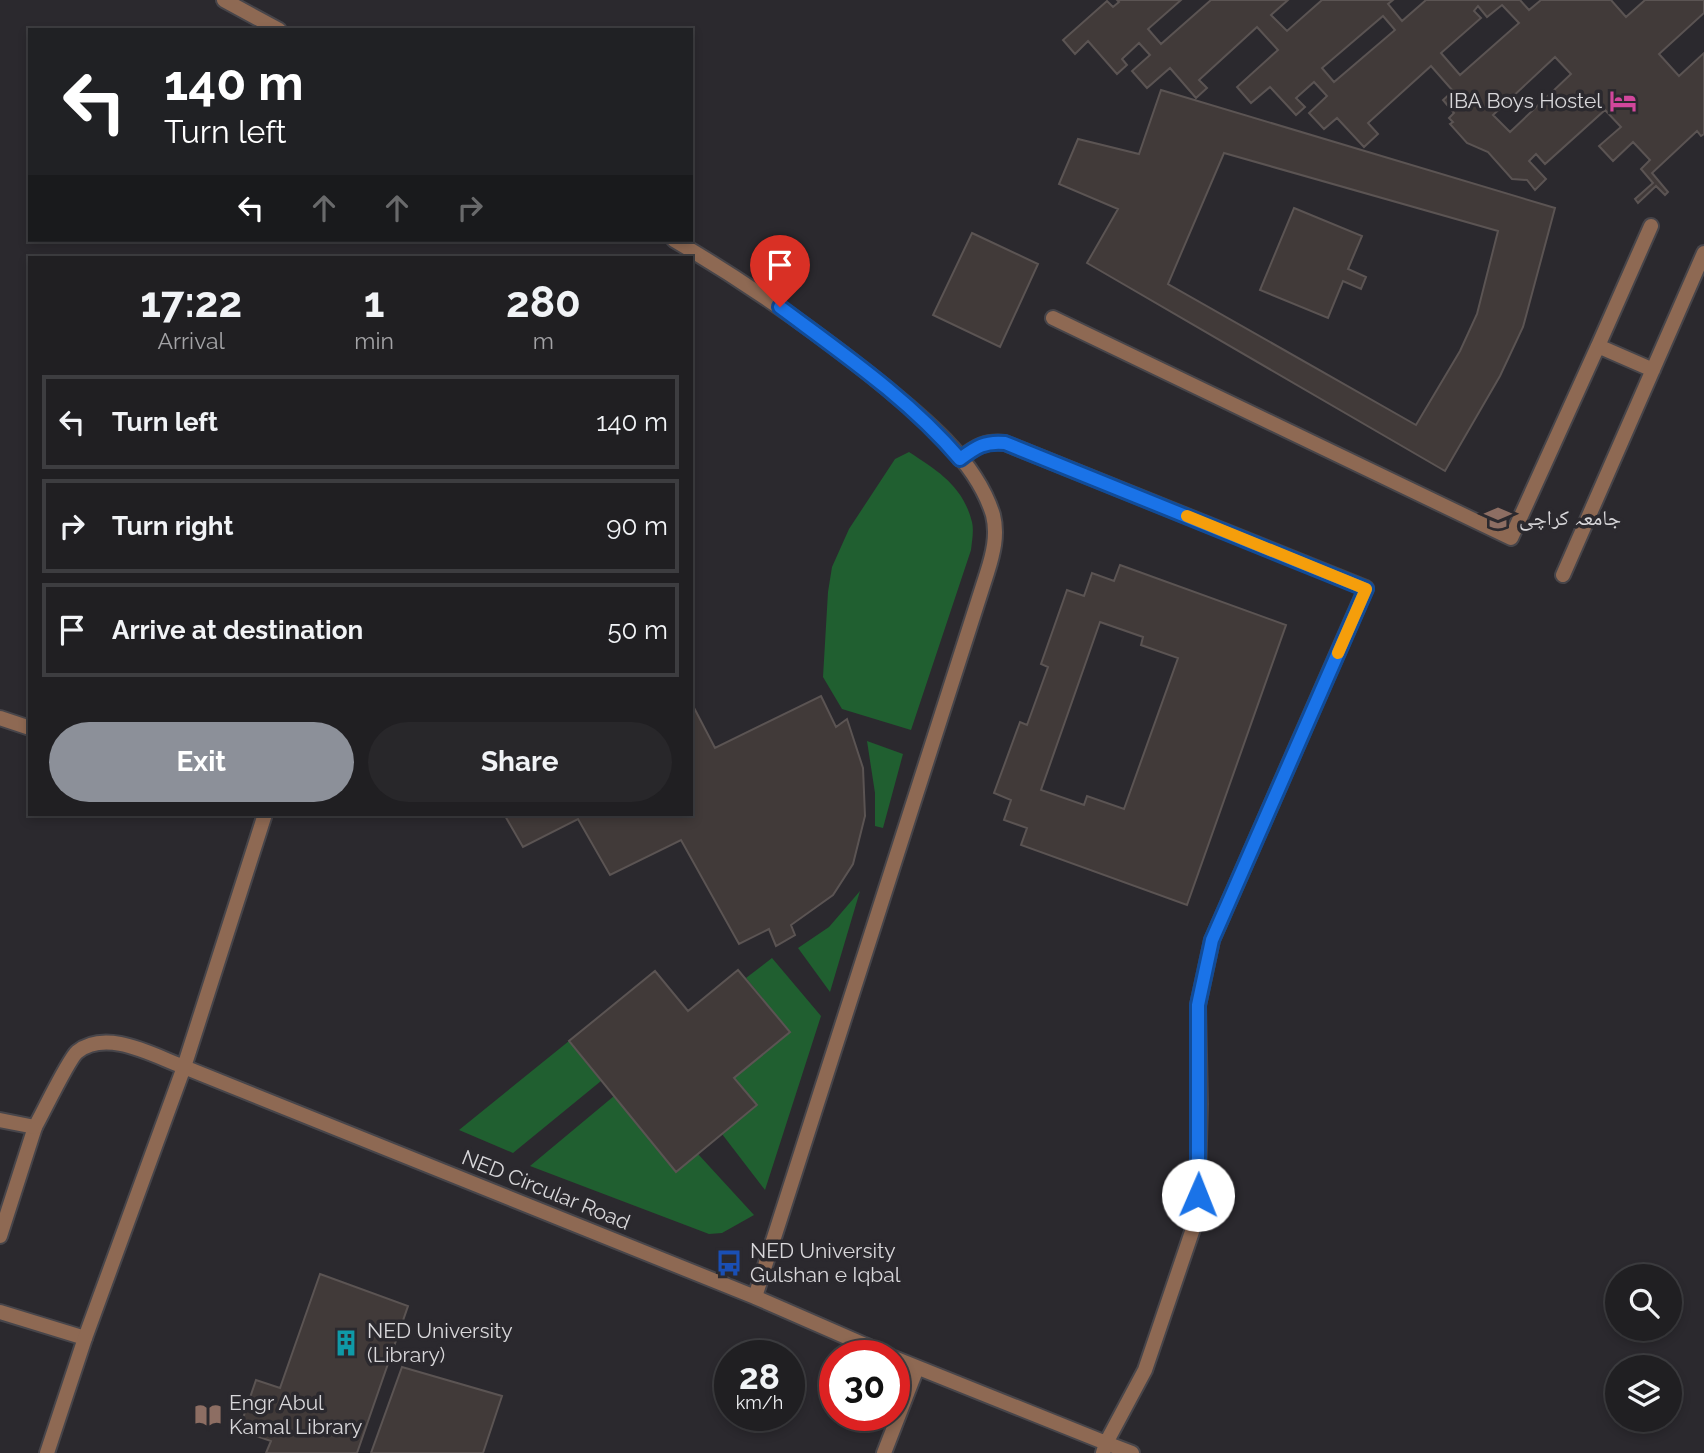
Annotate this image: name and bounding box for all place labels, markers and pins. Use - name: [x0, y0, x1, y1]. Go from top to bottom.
- hotel icon: IBA Boys Hostel: [1608, 86, 1638, 116]
- place label: IBA Boys Hostel: [1449, 88, 1602, 113]
- pin: [750, 235, 810, 307]
- school or university icon: جامعہ کراچی: [1483, 503, 1513, 533]
- place label: جامعہ کراچی: [1519, 505, 1621, 531]
- place label: NED University Gulshan e Iqbal: [750, 1238, 901, 1287]
- bus stop icon: NED University Gulshan e Iqbal: [714, 1248, 744, 1278]
- place label: NED University (Library): [367, 1318, 513, 1367]
- building icon: NED University (Library): [331, 1328, 361, 1358]
- place label: Engr Abul Kamal Library: [229, 1390, 362, 1439]
- library icon: Engr Abul Kamal Library: [193, 1400, 223, 1430]

